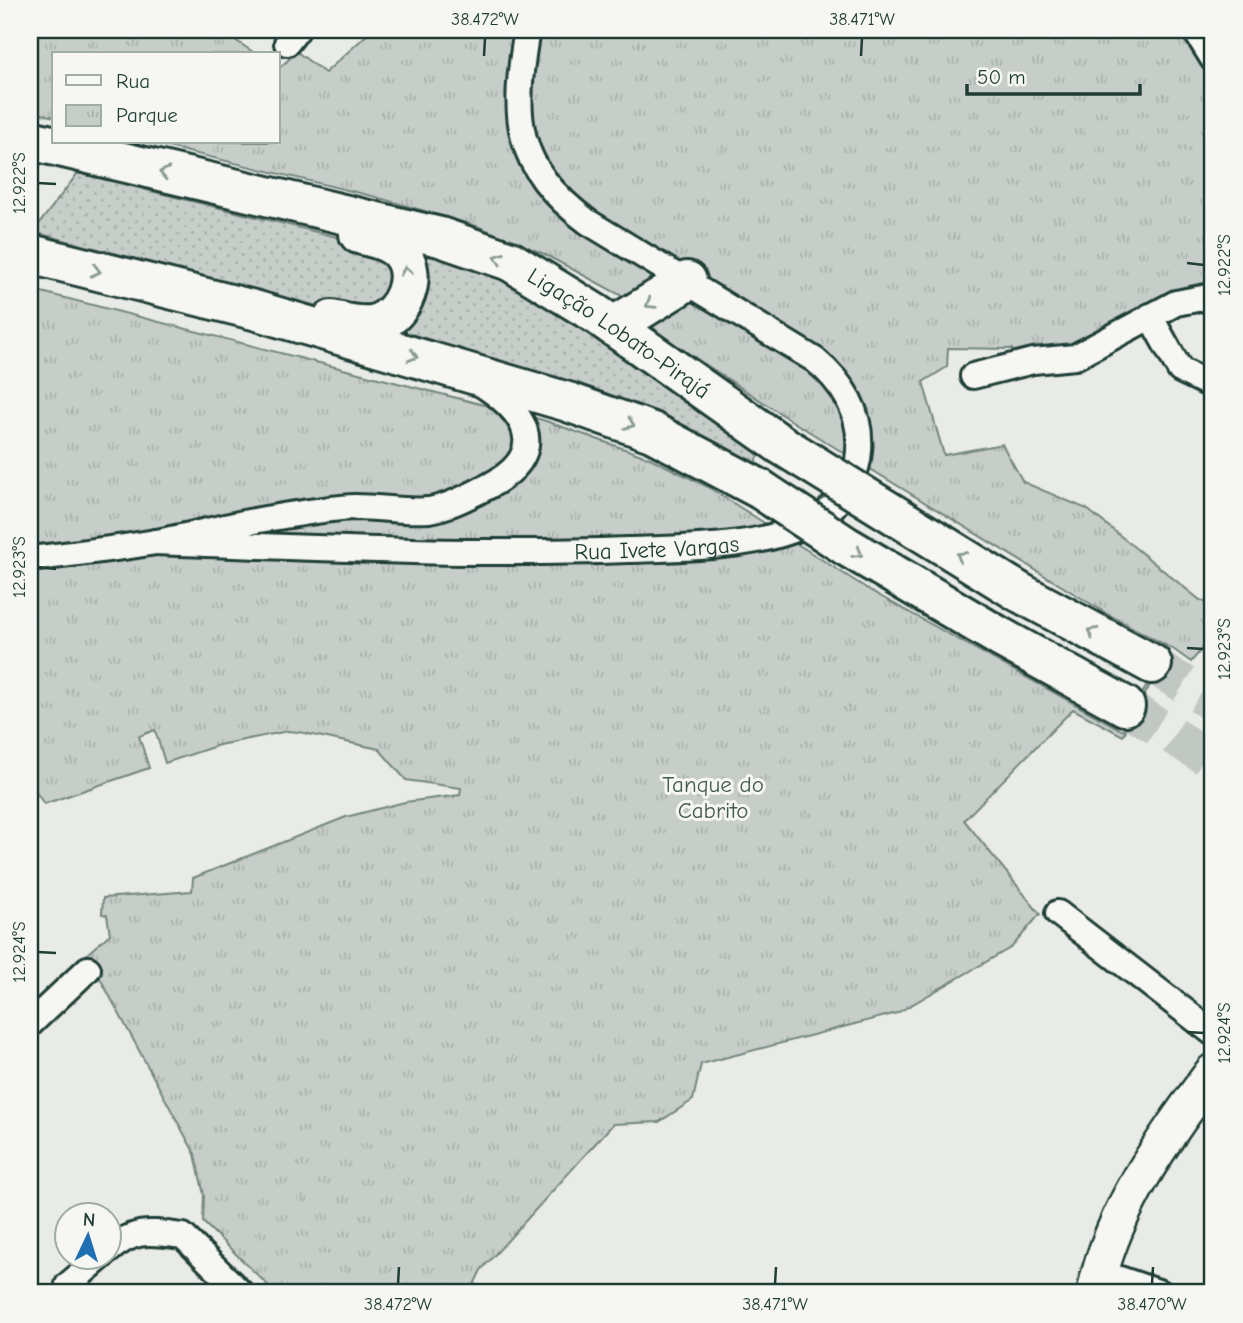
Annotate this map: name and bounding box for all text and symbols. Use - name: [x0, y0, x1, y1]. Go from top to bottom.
- text: 38.472°W: [451, 9, 519, 30]
- text: 38.471°W: [829, 9, 895, 30]
- legend: [52, 52, 280, 144]
- scale bar: [967, 52, 1140, 96]
- text: 50 m: [977, 65, 1026, 89]
- text: Rua: [116, 69, 150, 93]
- text: Parque: [116, 103, 178, 127]
- text: 12.922°S: [9, 152, 30, 214]
- one-way arrow: [158, 167, 170, 182]
- text: 12.922°S: [1214, 234, 1235, 296]
- one-way arrow: [493, 252, 505, 266]
- street label: Ligação Lobato-Pirajá: [523, 262, 716, 404]
- one-way arrow: [90, 263, 102, 277]
- one-way arrow: [399, 265, 414, 277]
- one-way arrow: [645, 295, 658, 308]
- one-way arrow: [407, 348, 419, 362]
- one-way arrow: [624, 416, 636, 430]
- street label: Rua Ivete Vargas: [574, 530, 741, 565]
- text: 12.923°S: [9, 536, 30, 598]
- one-way arrow: [851, 545, 864, 558]
- one-way arrow: [956, 551, 969, 564]
- text: 12.923°S: [1214, 618, 1235, 680]
- one-way arrow: [1087, 627, 1099, 640]
- park label: Tanque do Cabrito: [662, 771, 764, 824]
- text: 12.924°S: [9, 921, 30, 983]
- text: 12.924°S: [1214, 1002, 1235, 1064]
- north arrow: [52, 1200, 122, 1270]
- text: N: [82, 1209, 96, 1231]
- text: 38.472°W: [364, 1294, 432, 1315]
- text: 38.471°W: [742, 1294, 808, 1315]
- text: 38.470°W: [1117, 1294, 1187, 1315]

